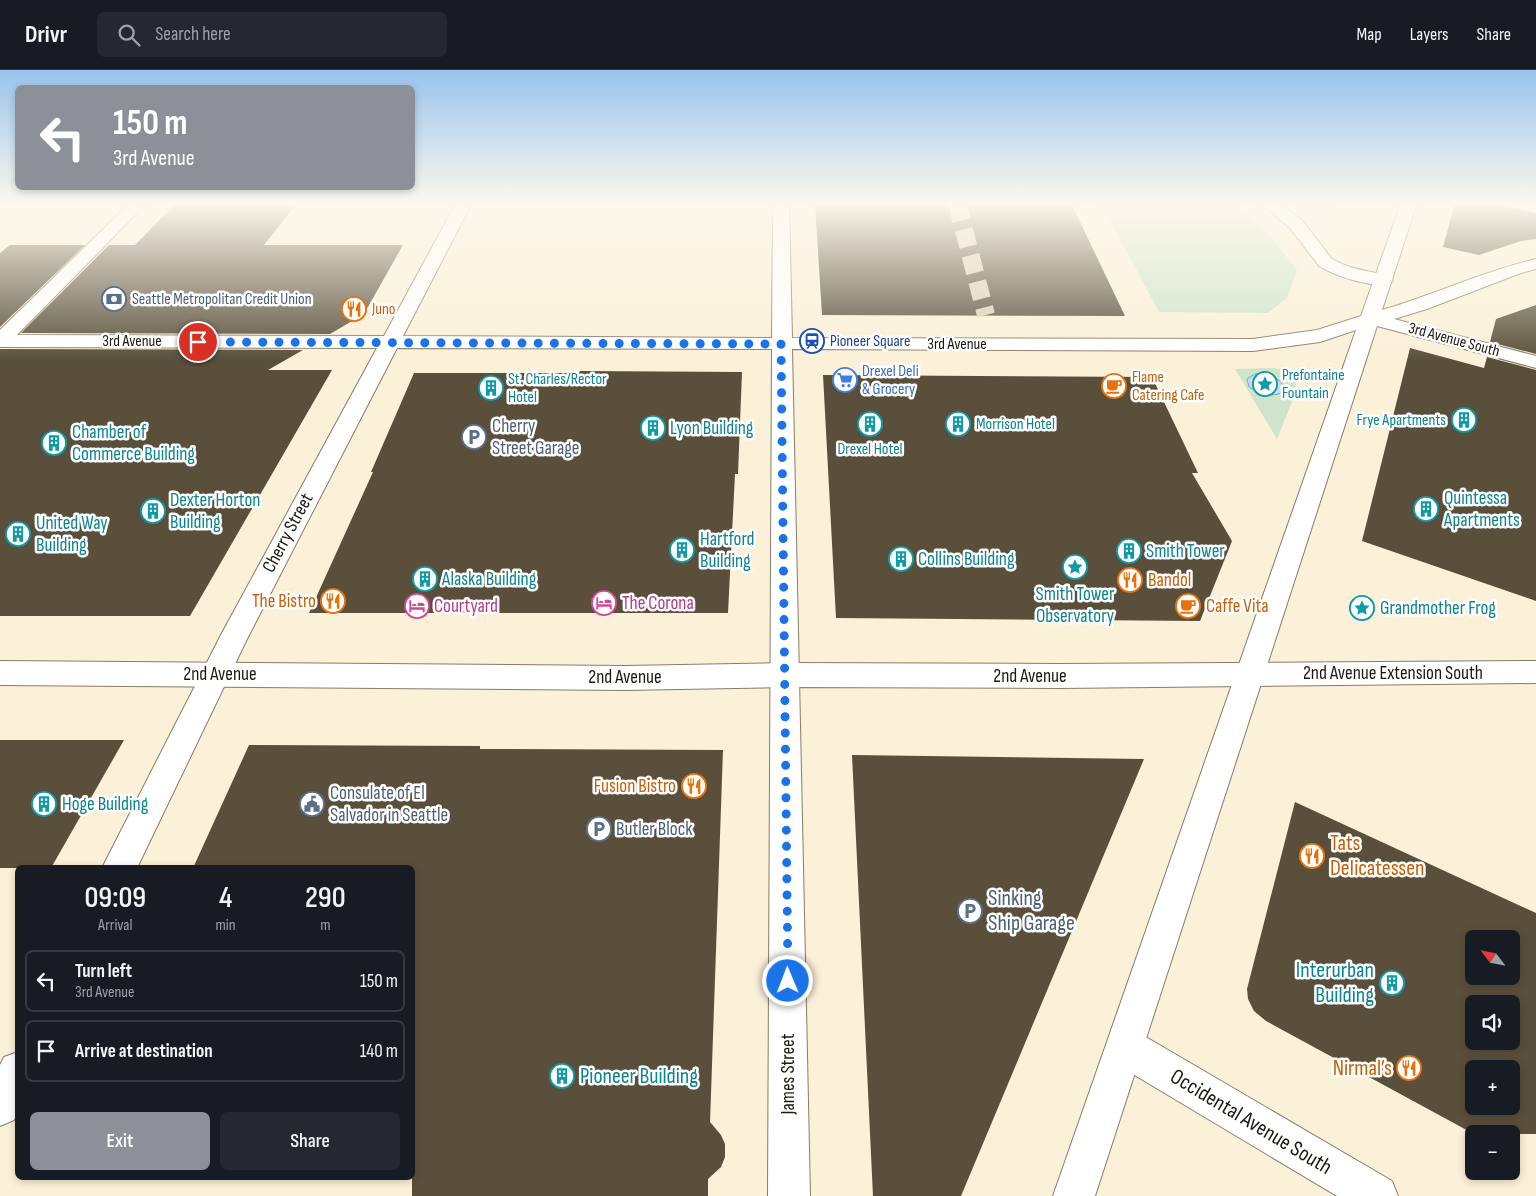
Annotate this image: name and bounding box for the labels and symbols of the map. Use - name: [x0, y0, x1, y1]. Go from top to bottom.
- bank icon: Seattle Metropolitan Credit Union: [101, 286, 127, 312]
- place label: Seattle Metropolitan Credit Union: [132, 290, 312, 309]
- restaurant icon: Juno: [341, 296, 367, 322]
- place label: Juno: [371, 300, 395, 319]
- street label: 3rd Avenue South: [1406, 319, 1502, 361]
- pin: [177, 321, 219, 363]
- station icon: Pioneer Square: [799, 328, 825, 354]
- street label: 3rd Avenue: [102, 332, 162, 351]
- place label: Pioneer Square: [830, 332, 910, 351]
- street label: 3rd Avenue: [927, 335, 987, 354]
- place label: Drexel Deli & Grocery: [862, 362, 919, 399]
- place label: Prefontaine Fountain: [1282, 366, 1345, 403]
- supermarket icon: Drexel Deli & Grocery: [832, 367, 858, 393]
- place label: Flame Catering Cafe: [1132, 368, 1205, 405]
- place label: St. Charles/Rector Hotel: [508, 370, 607, 407]
- place icon: Prefontaine Fountain: [1252, 371, 1278, 397]
- cafe icon: Flame Catering Cafe: [1101, 373, 1127, 399]
- building icon: St. Charles/Rector Hotel: [478, 375, 504, 401]
- building icon: Frye Apartments: [1451, 407, 1477, 433]
- building icon: Drexel Hotel: [857, 411, 883, 437]
- building icon: Morrison Hotel: [945, 411, 971, 437]
- place label: Frye Apartments: [1356, 411, 1446, 430]
- place label: Cherry Street Garage: [492, 415, 579, 460]
- building icon: Lyon Building: [640, 415, 666, 441]
- place label: Morrison Hotel: [976, 415, 1055, 434]
- place label: Lyon Building: [670, 417, 754, 440]
- place label: Chamber of Commerce Building: [72, 421, 195, 466]
- parking icon: Cherry Street Garage: [461, 424, 487, 450]
- building icon: Chamber of Commerce Building: [41, 430, 67, 456]
- place label: Drexel Hotel: [837, 440, 903, 459]
- place label: Quintessa Apartments: [1443, 487, 1520, 532]
- place label: Dexter Horton Building: [170, 489, 261, 534]
- street label: Cherry Street: [258, 489, 319, 577]
- building icon: Quintessa Apartments: [1413, 496, 1439, 522]
- building icon: Dexter Horton Building: [140, 498, 166, 524]
- place label: United Way Building: [36, 512, 108, 557]
- building icon: United Way Building: [5, 521, 31, 547]
- place label: Hartford Building: [700, 528, 755, 573]
- building icon: Hartford Building: [669, 537, 695, 563]
- building icon: Smith Tower: [1116, 538, 1142, 564]
- place label: Smith Tower: [1146, 540, 1225, 563]
- building icon: Collins Building: [888, 546, 914, 572]
- place label: Collins Building: [918, 548, 1015, 571]
- place icon: Smith Tower Observatory: [1062, 554, 1088, 580]
- building icon: Alaska Building: [412, 566, 438, 592]
- restaurant icon: Bandol: [1117, 567, 1143, 593]
- place label: Alaska Building: [441, 568, 537, 591]
- place label: Bandol: [1148, 569, 1191, 592]
- place label: Smith Tower Observatory: [1036, 583, 1115, 628]
- restaurant icon: The Bistro: [320, 588, 346, 614]
- place label: The Bistro: [252, 590, 316, 613]
- hotel icon: The Corona: [591, 590, 617, 616]
- place label: The Corona: [622, 592, 694, 615]
- hotel icon: Courtyard: [404, 593, 430, 619]
- cafe icon: Caffe Vita: [1175, 593, 1201, 619]
- place label: Courtyard: [434, 595, 498, 618]
- place label: Caffe Vita: [1206, 595, 1268, 618]
- place icon: Grandmother Frog: [1349, 595, 1375, 621]
- place label: Grandmother Frog: [1380, 597, 1496, 620]
- street label: 2nd Avenue Extension South: [1303, 662, 1483, 685]
- street label: 2nd Avenue: [183, 663, 257, 686]
- street label: 2nd Avenue: [993, 665, 1067, 688]
- street label: 2nd Avenue: [588, 666, 662, 689]
- restaurant icon: Fusion Bistro: [681, 773, 707, 799]
- place label: Fusion Bistro: [594, 775, 676, 798]
- place label: Consulate of El Salvador in Seattle: [330, 782, 448, 827]
- building icon: Hoge Building: [31, 791, 57, 817]
- public building icon: Consulate of El Salvador in Seattle: [299, 791, 325, 817]
- place label: Hoge Building: [62, 793, 149, 816]
- parking icon: Butler Block: [586, 816, 612, 842]
- place label: Butler Block: [616, 818, 693, 841]
- place label: Tats Delicatessen: [1330, 830, 1425, 882]
- restaurant icon: Tats Delicatessen: [1299, 843, 1325, 869]
- place label: Sinking Ship Garage: [988, 885, 1075, 937]
- parking icon: Sinking Ship Garage: [957, 898, 983, 924]
- north arrow: [1465, 930, 1520, 985]
- position arrow: [761, 954, 813, 1006]
- place label: Interurban Building: [1296, 957, 1374, 1009]
- building icon: Interurban Building: [1379, 970, 1405, 996]
- street label: James Street: [777, 1033, 800, 1115]
- place label: Nirmal’s: [1333, 1055, 1392, 1082]
- restaurant icon: Nirmal’s: [1396, 1055, 1422, 1081]
- building icon: Pioneer Building: [549, 1063, 575, 1089]
- place label: Pioneer Building: [580, 1063, 698, 1090]
- street label: Occidental Avenue South: [1165, 1063, 1337, 1181]

